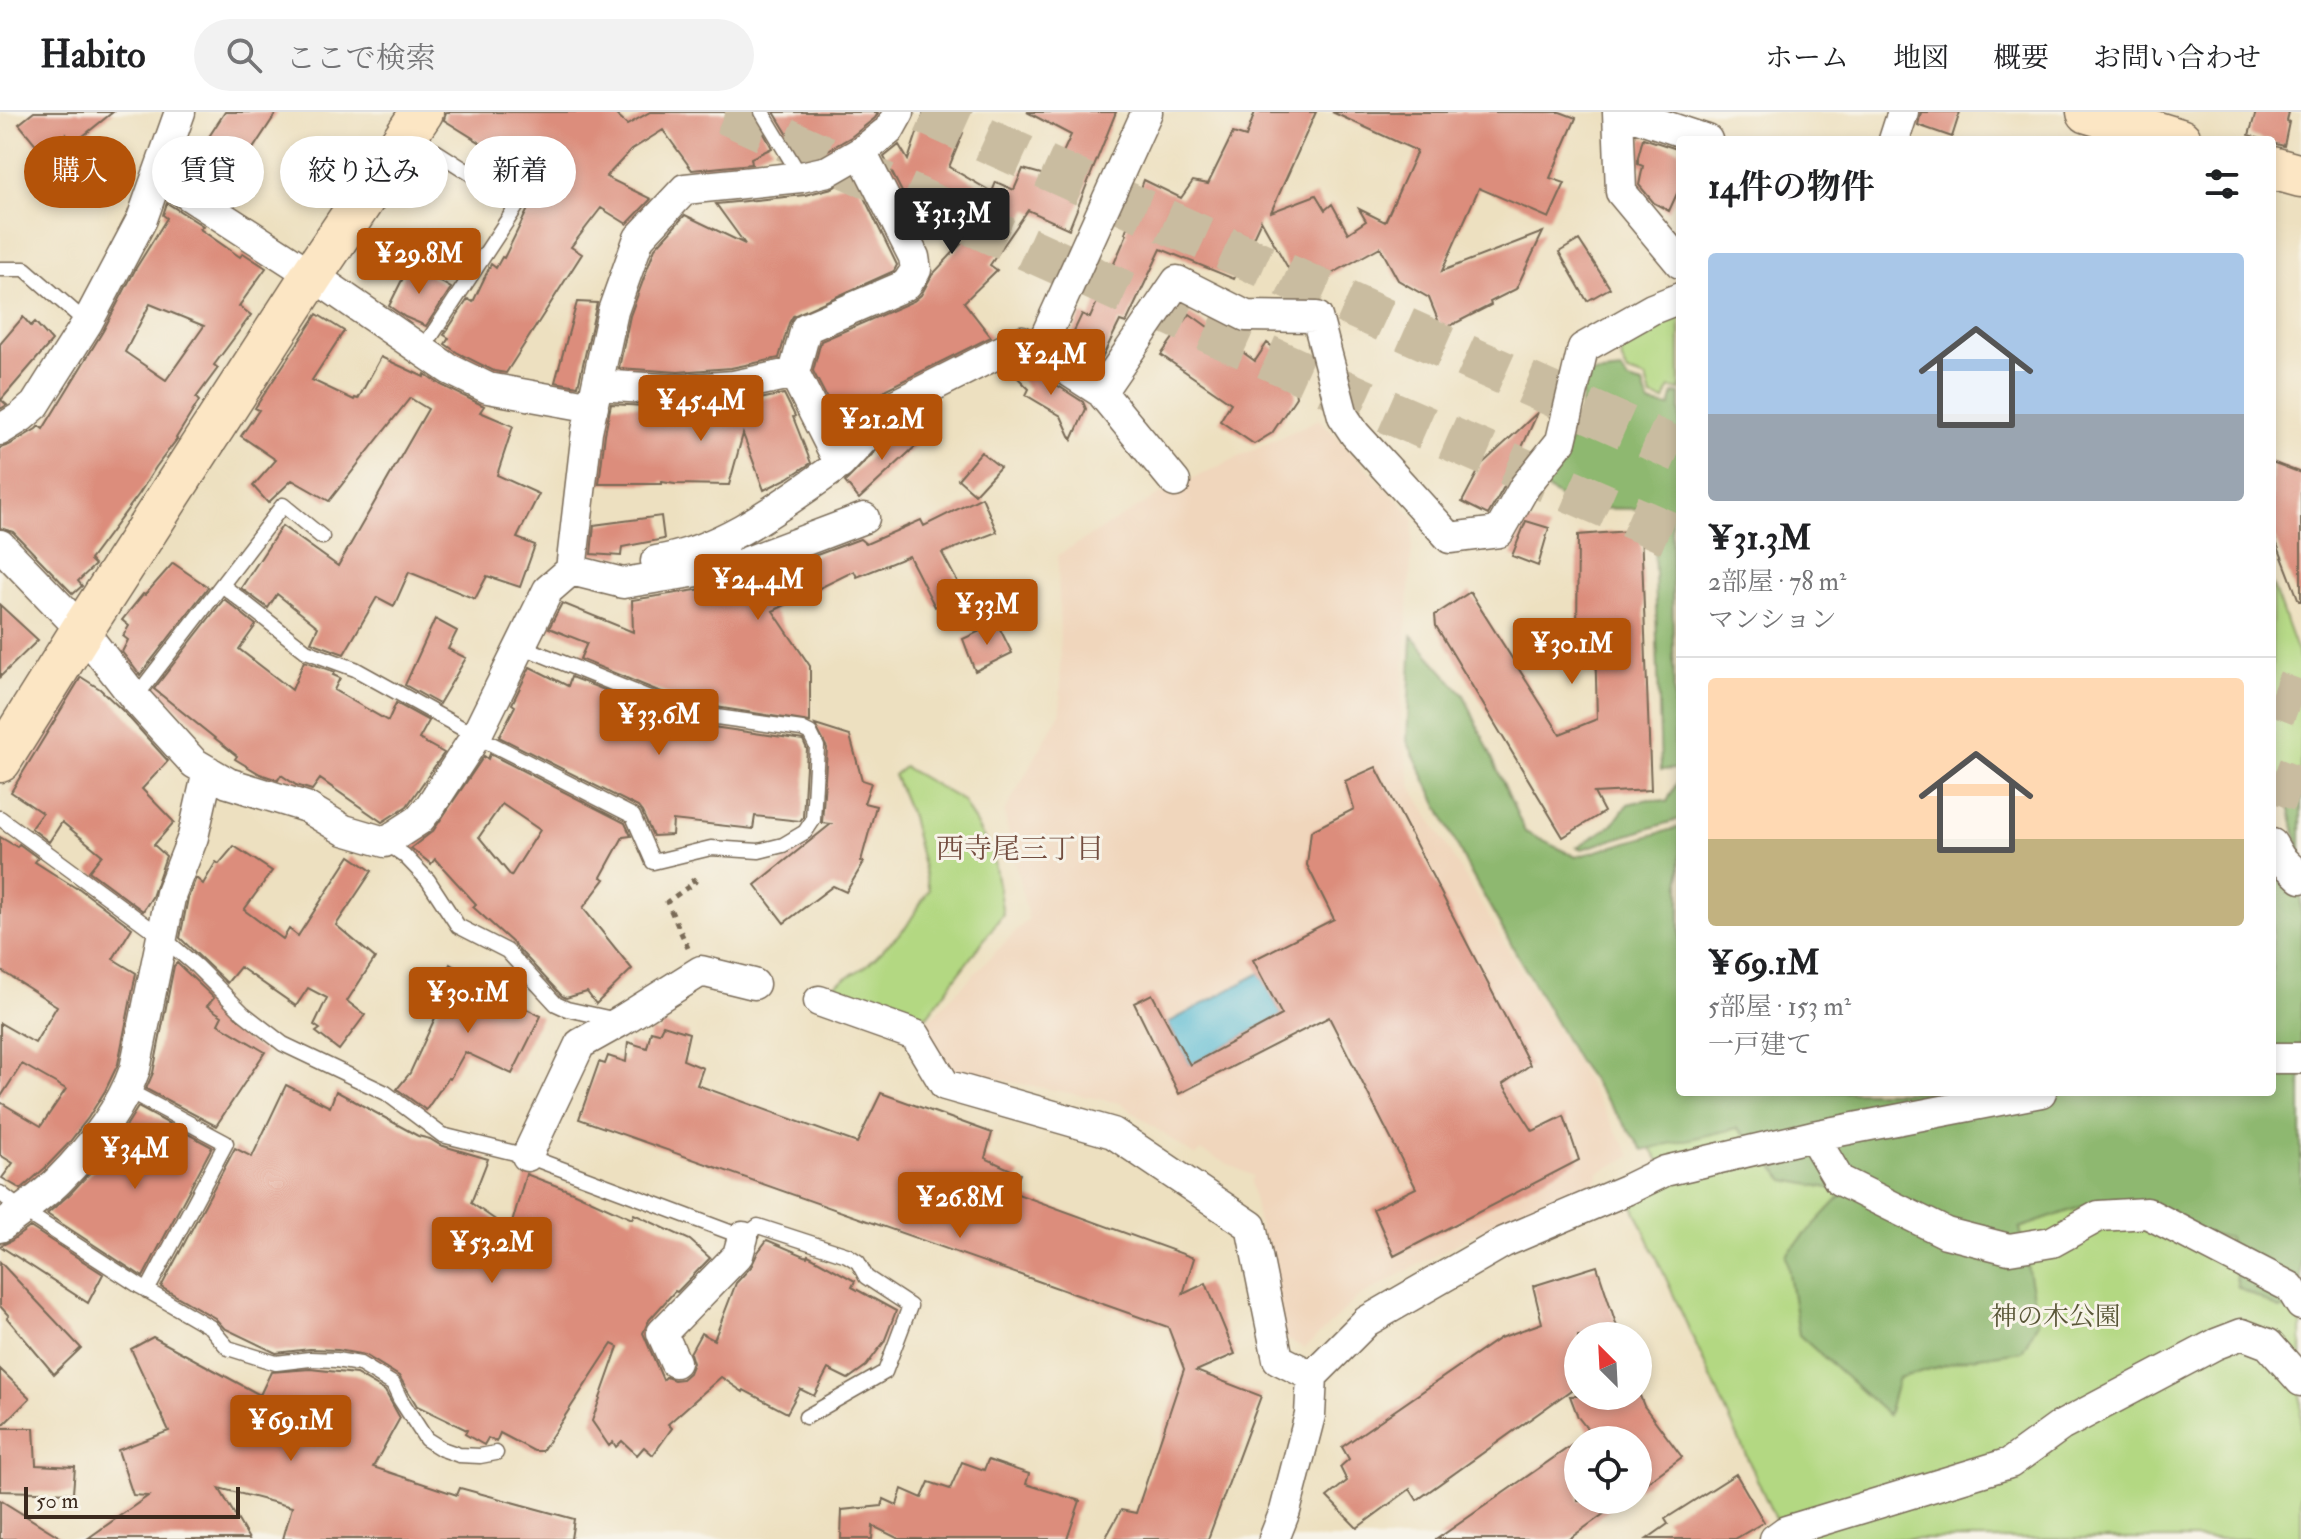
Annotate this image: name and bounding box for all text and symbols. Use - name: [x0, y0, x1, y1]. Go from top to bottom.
- search box: [194, 19, 754, 91]
- text: Habito: [40, 31, 146, 79]
- icon: search: [222, 33, 266, 77]
- text: ここで検索: [286, 40, 436, 77]
- text: ホーム: [1765, 41, 1849, 76]
- text: 地図: [1893, 41, 1949, 76]
- text: 概要: [1993, 41, 2049, 76]
- text: お問い合わせ: [2093, 41, 2261, 76]
- chip: 購入: [24, 136, 136, 208]
- chip: 賃貸: [152, 136, 264, 208]
- chip: 絞り込み: [280, 136, 448, 208]
- chip: 新着: [464, 136, 576, 208]
- icon: filters: [2200, 162, 2244, 206]
- text: 14件の物件: [1708, 166, 1874, 209]
- pin: ¥31.3M: [887, 188, 1017, 256]
- text: ¥31.3M: [913, 198, 992, 230]
- pin: ¥29.8M: [354, 228, 484, 296]
- text: ¥29.8M: [375, 238, 463, 270]
- icon: home: [1904, 305, 2048, 449]
- pin: ¥24M: [1004, 329, 1098, 397]
- text: ¥24M: [1015, 339, 1087, 371]
- pin: ¥45.4M: [636, 375, 766, 443]
- text: ¥45.4M: [656, 385, 746, 417]
- pin: ¥21.2M: [817, 394, 947, 462]
- text: ¥21.2M: [839, 404, 925, 436]
- text: ¥31.3M: [1708, 517, 1811, 560]
- pin: ¥24.4M: [693, 554, 823, 622]
- text: ¥24.4M: [712, 564, 804, 596]
- text: 2部屋 · 78 m²: [1708, 566, 1846, 598]
- pin: ¥33M: [940, 579, 1034, 647]
- text: ¥33M: [955, 589, 1019, 621]
- text: マンション: [1708, 604, 1837, 636]
- pin: ¥30.1M: [1507, 618, 1637, 686]
- text: ¥30.1M: [1531, 628, 1613, 660]
- pin: ¥33.6M: [594, 689, 724, 757]
- text: ¥33.6M: [618, 699, 700, 731]
- icon: home: [1904, 730, 2048, 874]
- district label: 西寺尾三丁目: [936, 832, 1104, 867]
- text: ¥69.1M: [1708, 942, 1820, 985]
- pin: ¥30.1M: [403, 967, 533, 1035]
- text: ¥30.1M: [427, 977, 509, 1009]
- text: 5部屋 · 153 m²: [1708, 991, 1851, 1023]
- text: 一戸建て: [1708, 1029, 1812, 1061]
- pin: ¥34M: [88, 1123, 182, 1191]
- text: ¥34M: [101, 1133, 169, 1165]
- pin: ¥26.8M: [895, 1172, 1025, 1240]
- text: ¥26.8M: [916, 1182, 1004, 1214]
- pin: ¥53.2M: [427, 1217, 557, 1285]
- text: ¥53.2M: [450, 1227, 534, 1259]
- park label: 神の木公園: [1991, 1301, 2121, 1333]
- north arrow: [1564, 1322, 1652, 1410]
- map controls: [1564, 1322, 1652, 1514]
- pin: ¥69.1M: [226, 1395, 356, 1463]
- text: ¥69.1M: [248, 1405, 334, 1437]
- button: locate: [1564, 1426, 1652, 1514]
- scale bar: [24, 1483, 240, 1519]
- text: 50 m: [36, 1487, 78, 1515]

